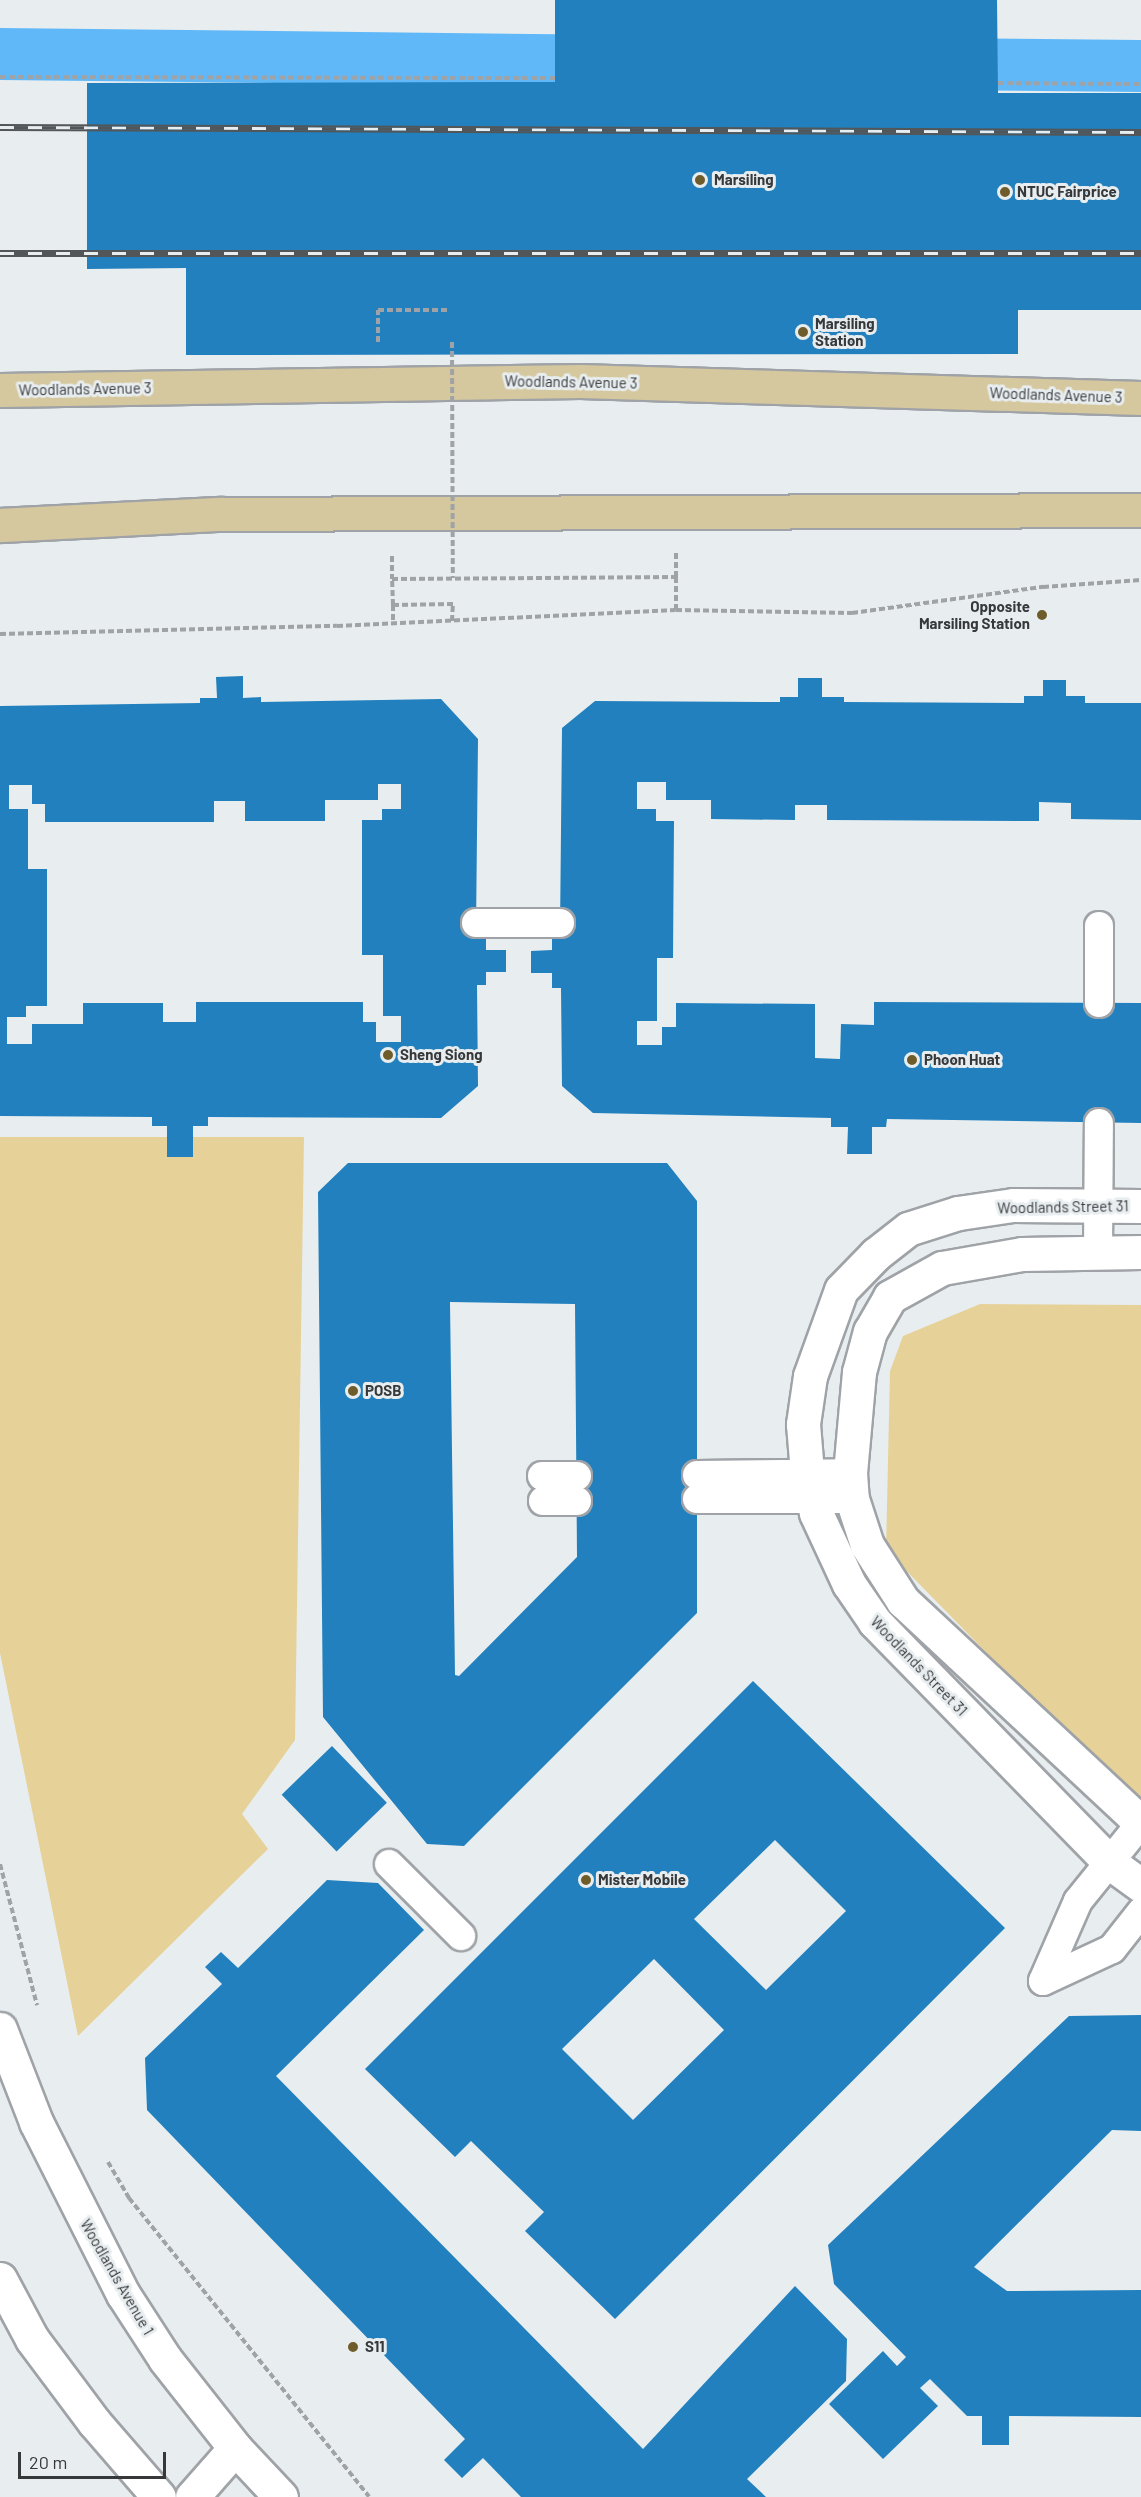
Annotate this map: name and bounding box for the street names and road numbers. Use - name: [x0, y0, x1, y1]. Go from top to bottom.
- street label: Woodlands Avenue 3: [504, 372, 638, 392]
- street label: Woodlands Avenue 3: [18, 379, 152, 399]
- street label: Woodlands Avenue 3: [989, 384, 1123, 406]
- street label: Woodlands Street 31: [997, 1197, 1129, 1217]
- street label: Woodlands Street 31: [867, 1613, 971, 1719]
- street label: Woodlands Avenue 1: [77, 2216, 157, 2338]

